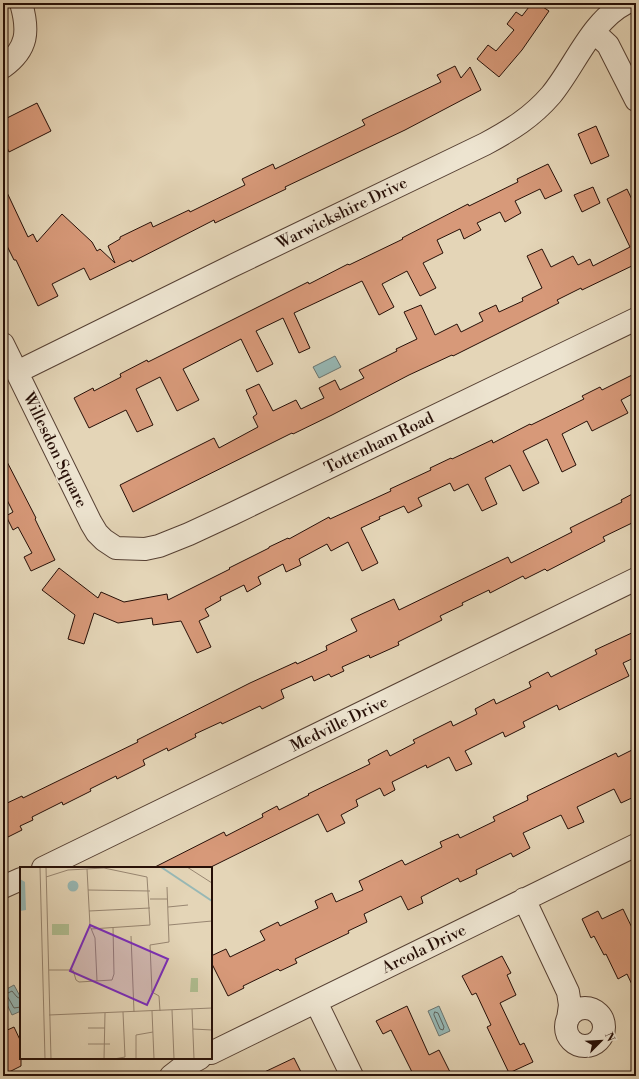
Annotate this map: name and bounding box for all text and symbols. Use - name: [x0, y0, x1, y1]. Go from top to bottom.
- street label: Warwickshire Drive: [272, 173, 411, 254]
- street label: Willesdon Square: [18, 388, 92, 511]
- street label: Tottenham Road: [321, 408, 437, 478]
- street label: Medville Drive: [287, 692, 391, 756]
- inset map: [20, 867, 212, 1059]
- street label: Arcola Drive: [378, 920, 470, 979]
- north arrow: [581, 1021, 621, 1061]
- text: N: [601, 1031, 618, 1044]

